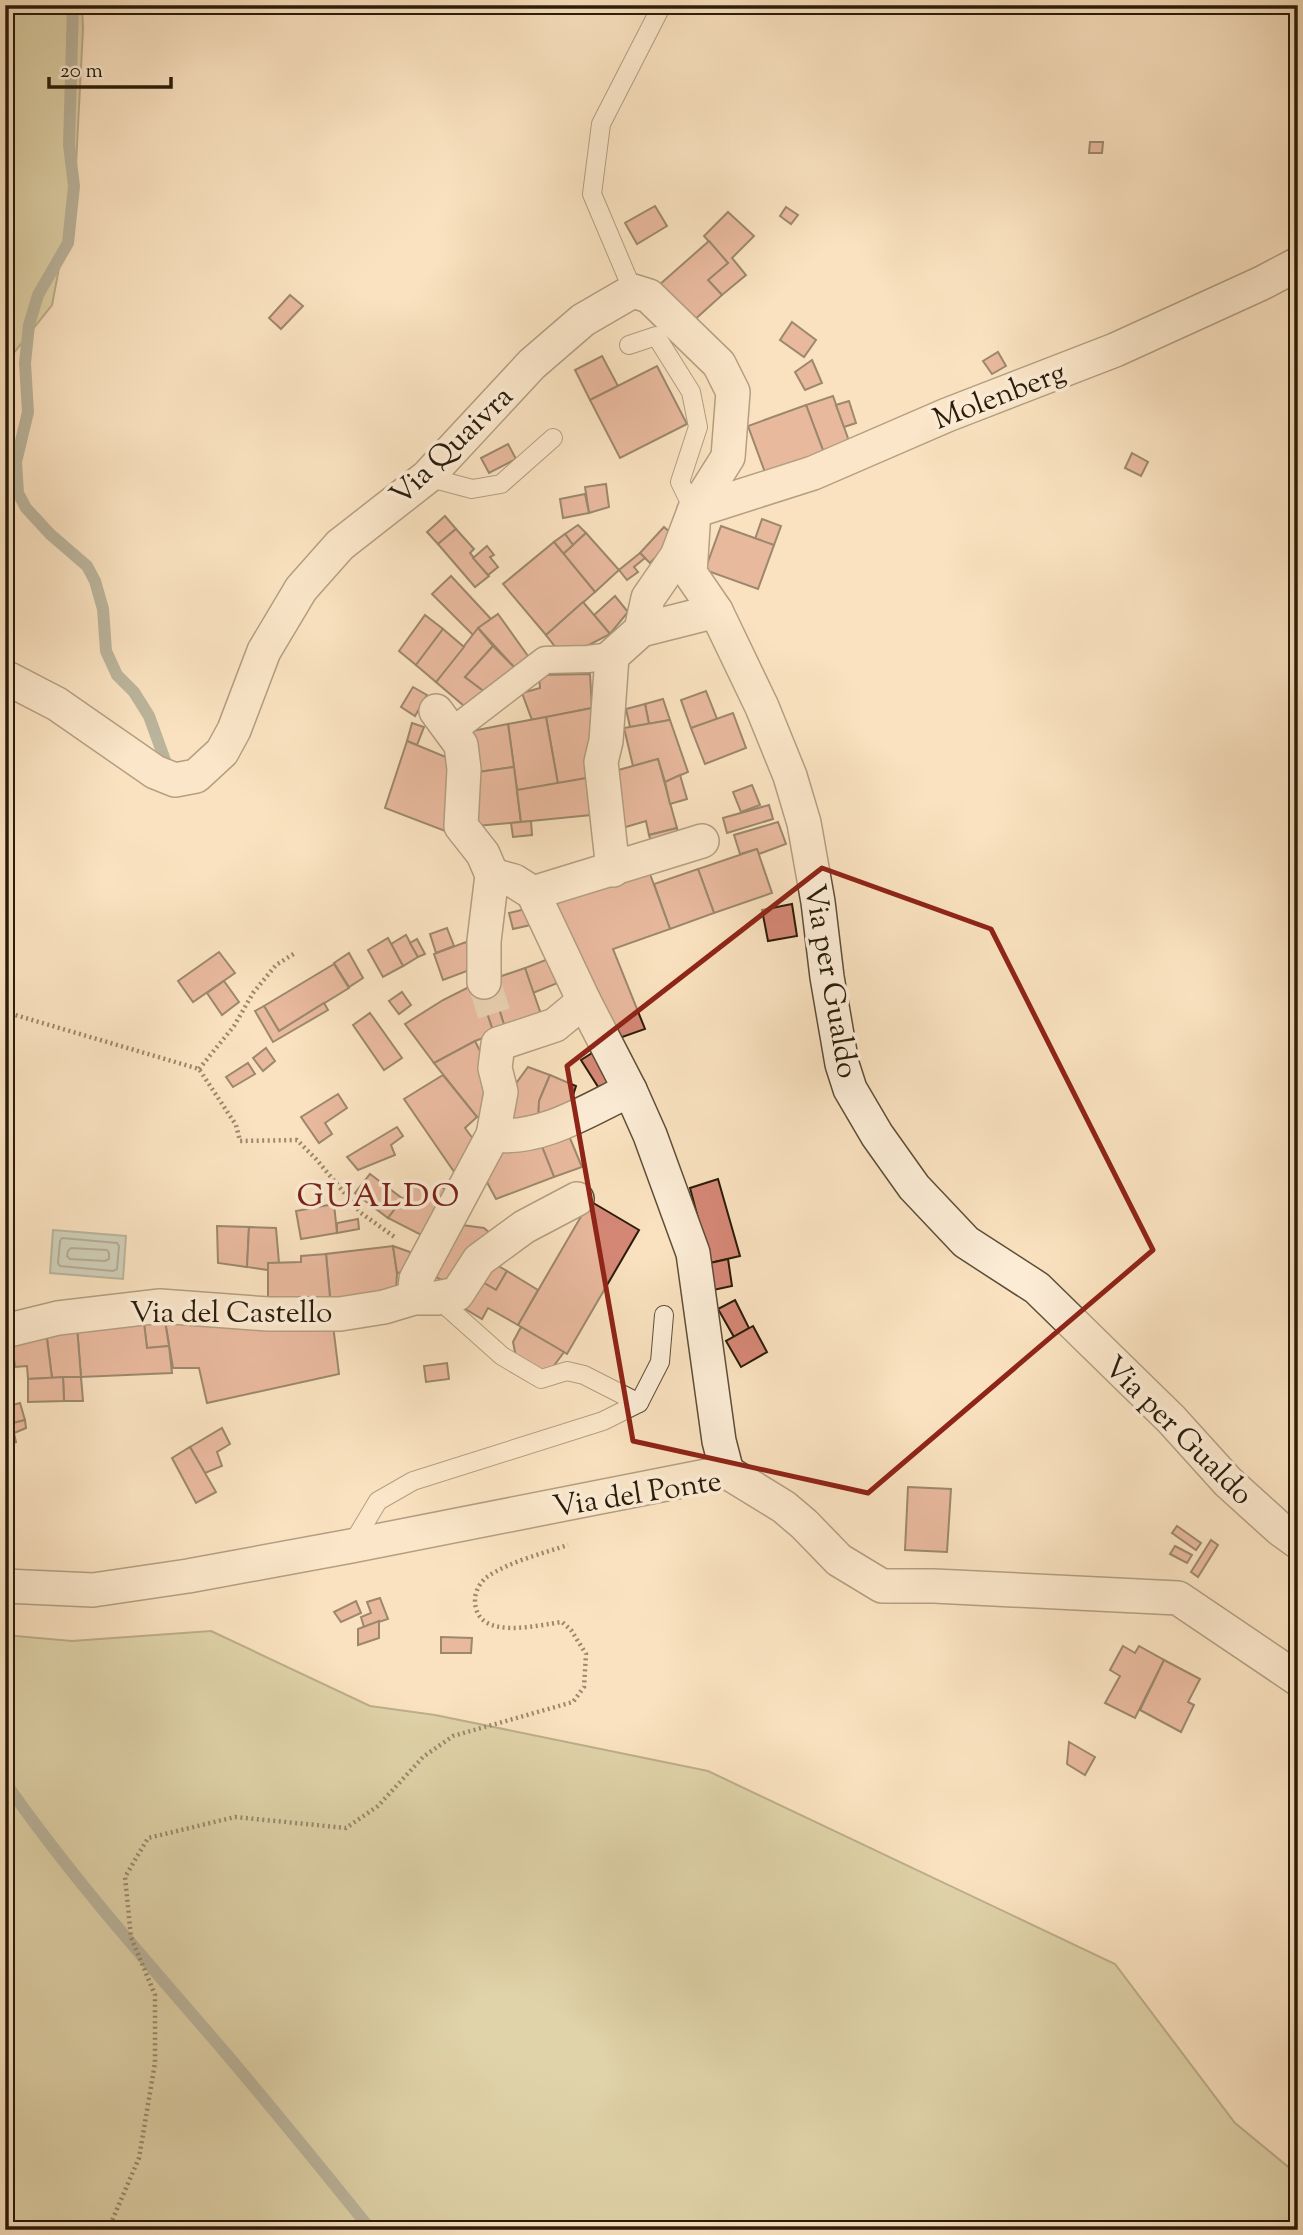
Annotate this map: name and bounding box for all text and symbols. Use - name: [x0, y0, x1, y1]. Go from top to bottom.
- scale bar: [49, 46, 172, 90]
- text: 20 m: [60, 57, 103, 87]
- street label: Molenberg: [927, 352, 1073, 442]
- street label: Via Quaivra: [381, 377, 524, 517]
- street label: Via per Gualdo: [791, 881, 868, 1082]
- district label: GUALDO: [297, 1174, 461, 1222]
- street label: Via del Castello: [130, 1293, 332, 1336]
- street label: Via per Gualdo: [1093, 1347, 1262, 1516]
- street label: Via del Ponte: [550, 1461, 725, 1530]

